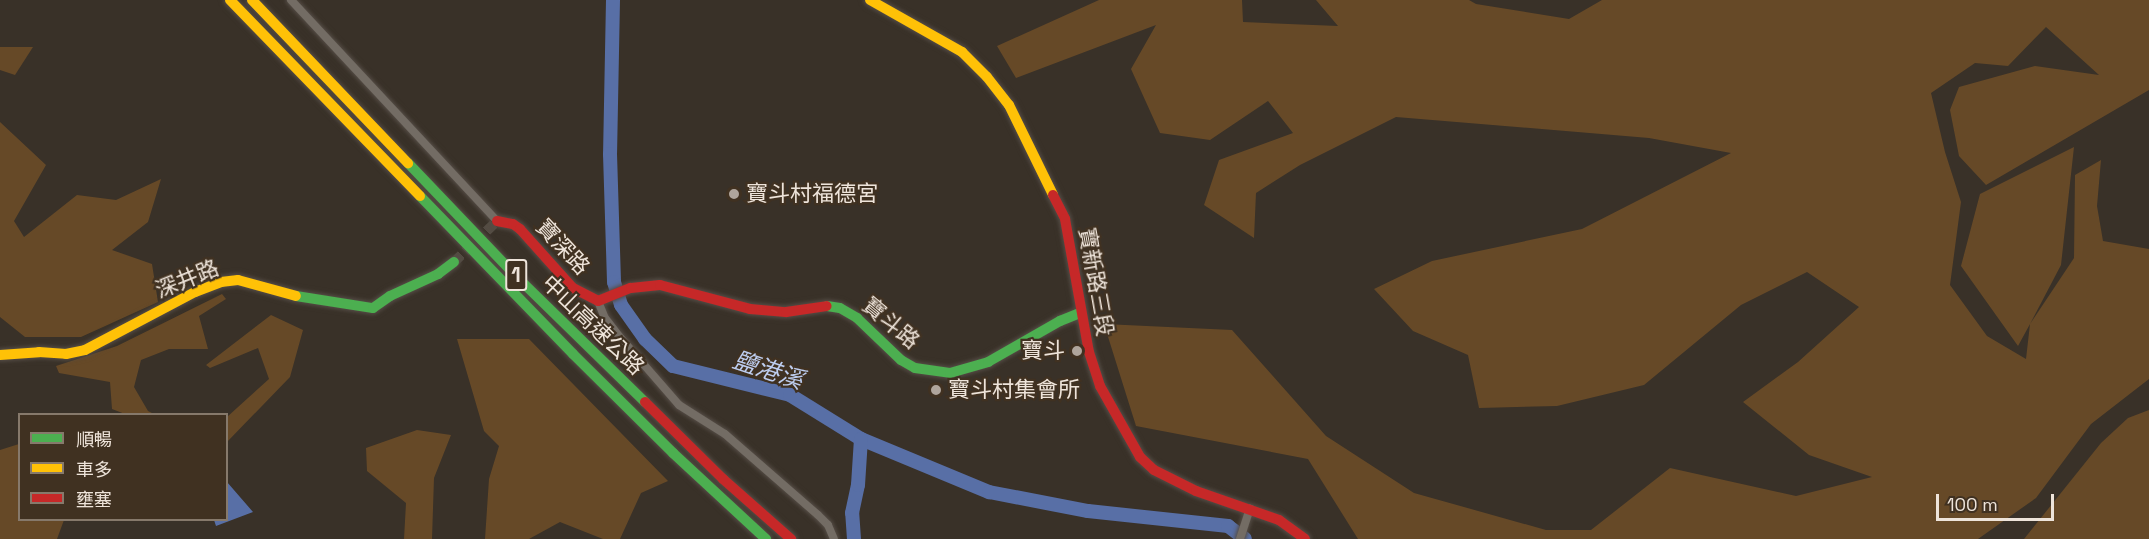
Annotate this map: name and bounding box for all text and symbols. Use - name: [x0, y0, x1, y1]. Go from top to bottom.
- place label: 寶斗村福德宮: [746, 181, 878, 207]
- marker: 寶斗村福德宮: [727, 187, 741, 201]
- street label: 寶深路: [531, 214, 595, 280]
- street label: 寶新路三段: [1073, 226, 1119, 338]
- street label: 深井路: [151, 254, 223, 304]
- road number: 1: [504, 257, 528, 293]
- street label: 中山高速公路: [536, 270, 650, 380]
- street label: 寶斗路: [857, 292, 925, 354]
- place label: 寶斗: [1021, 338, 1065, 364]
- marker: 寶斗: [1070, 344, 1084, 358]
- water label: 鹽港溪: [729, 345, 807, 395]
- place label: 寶斗村集會所: [948, 377, 1080, 403]
- marker: 寶斗村集會所: [929, 383, 943, 397]
- legend: [18, 413, 228, 521]
- text: 順暢: [76, 428, 112, 451]
- text: 車多: [76, 458, 112, 481]
- scale bar: [1939, 482, 2058, 520]
- text: 壅塞: [76, 488, 112, 511]
- text: 100 m: [1947, 493, 1998, 516]

